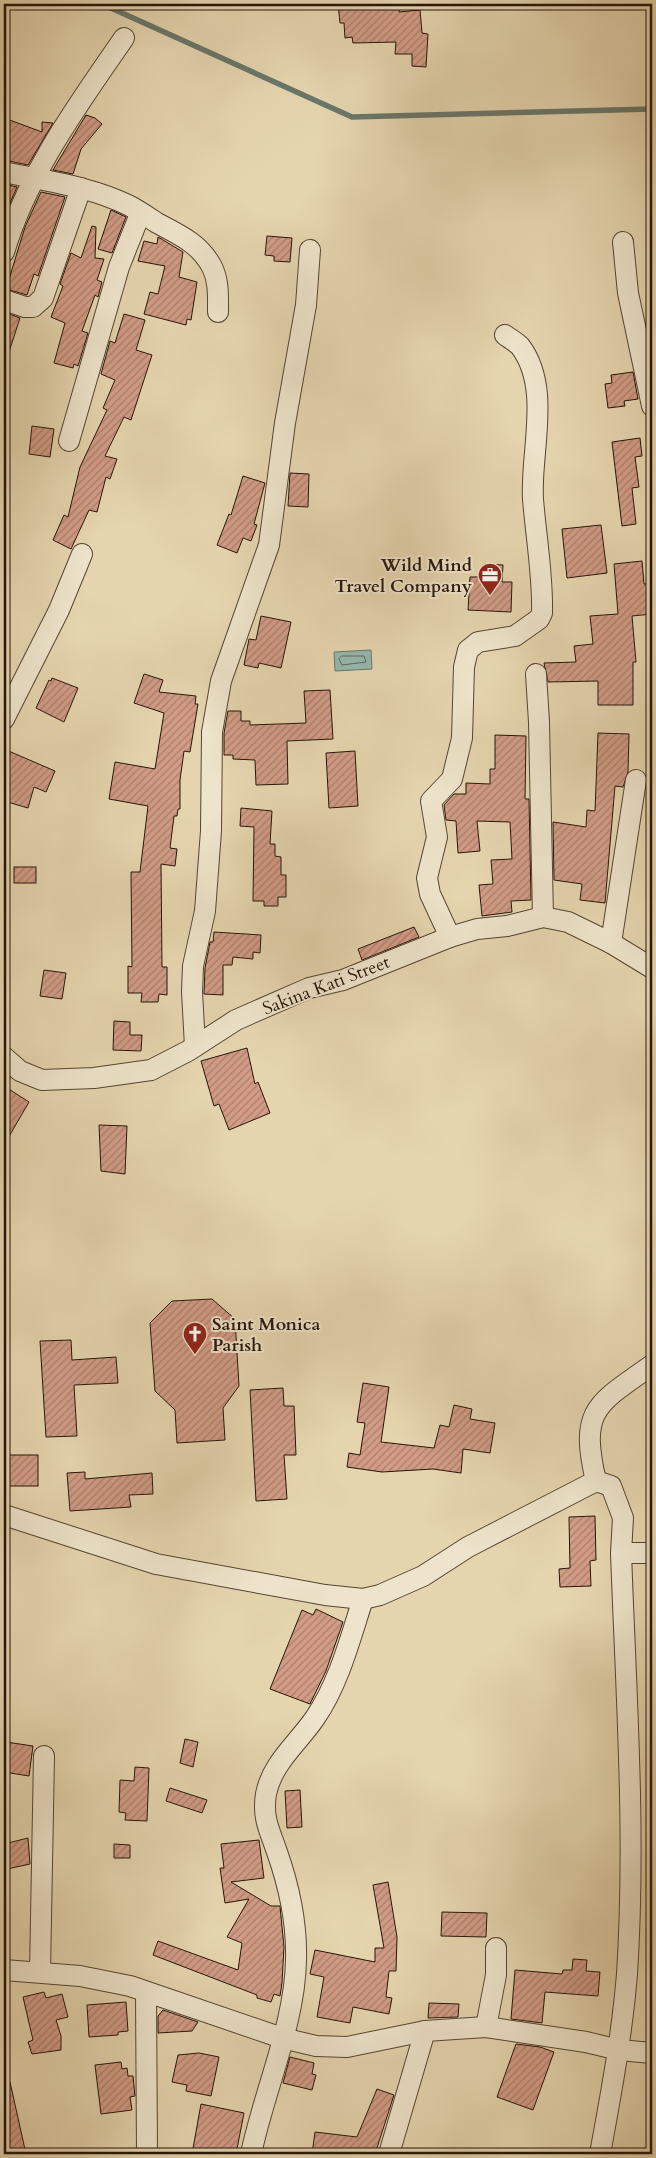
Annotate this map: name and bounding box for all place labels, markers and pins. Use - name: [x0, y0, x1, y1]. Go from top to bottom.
- place label: Wild Mind Travel Company: [335, 553, 473, 599]
- office icon: Wild Mind Travel Company: [477, 562, 503, 596]
- place label: Saint Monica Parish: [212, 1312, 320, 1358]
- church icon: Saint Monica Parish: [182, 1321, 208, 1355]

